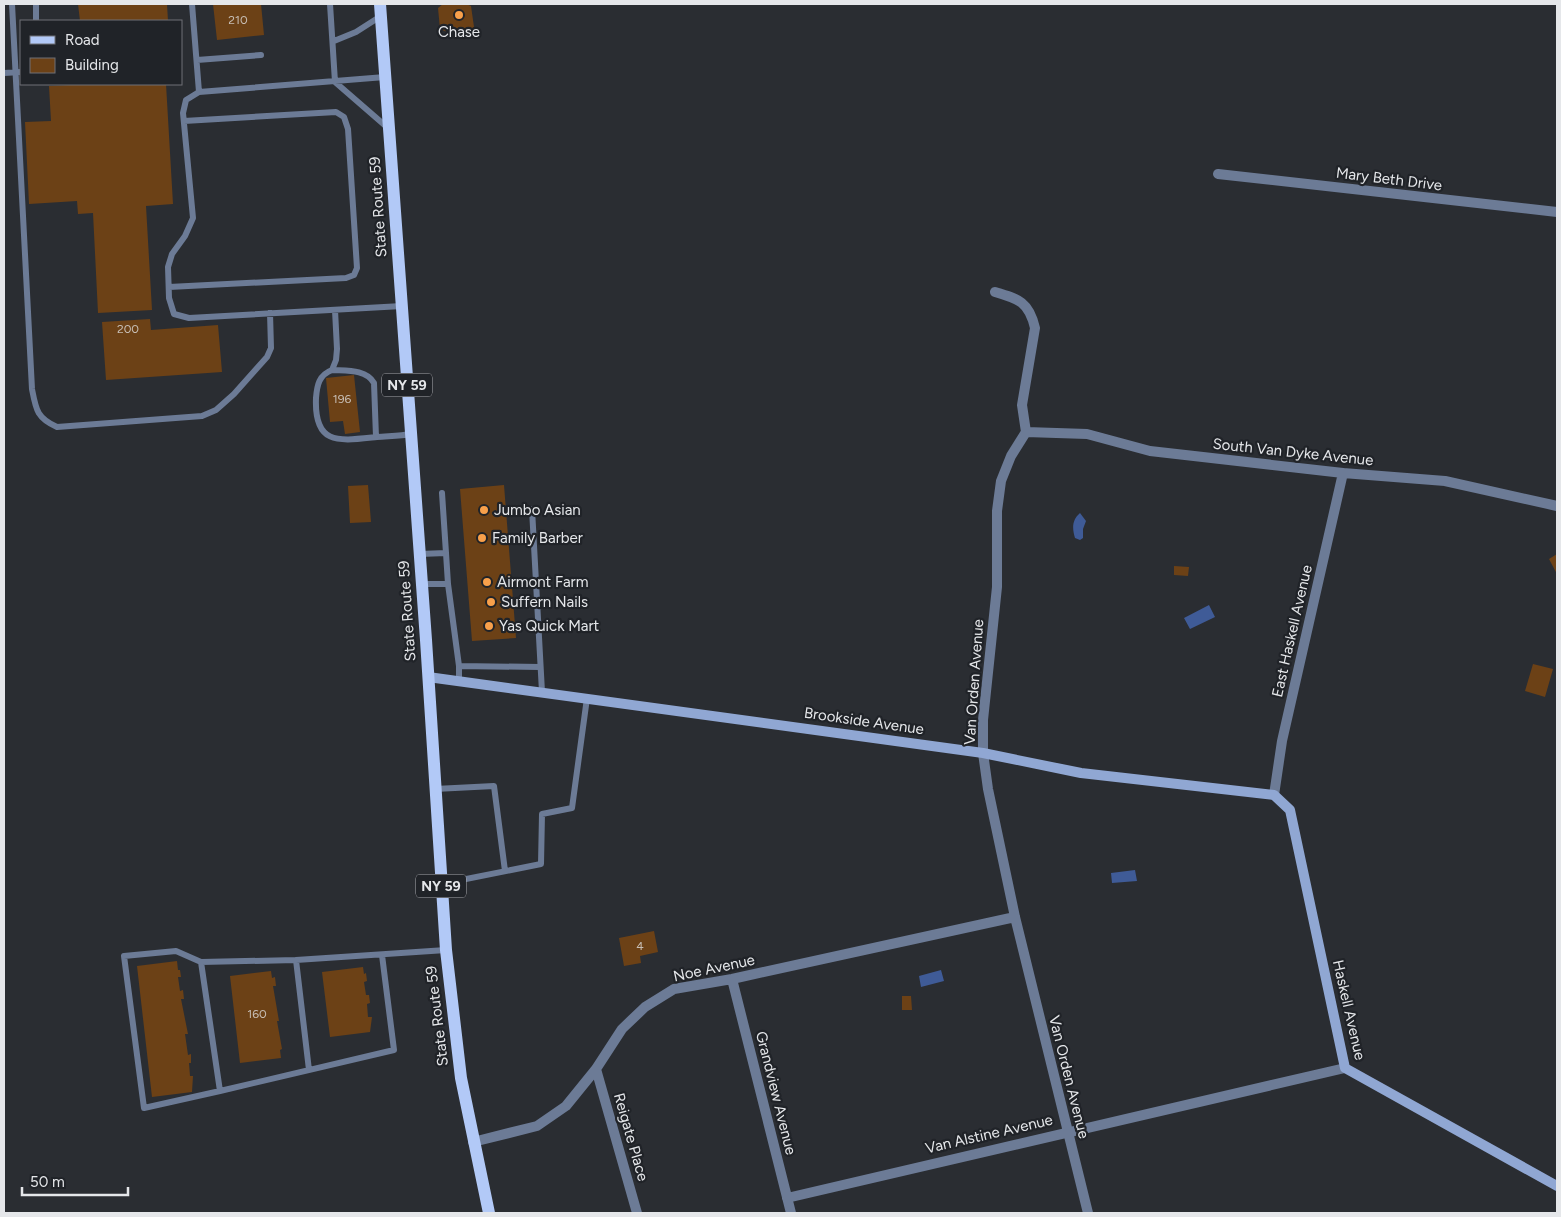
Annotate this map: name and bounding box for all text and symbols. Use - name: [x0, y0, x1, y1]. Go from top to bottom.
- marker: Chase: [453, 9, 465, 21]
- house number: 210: [228, 13, 248, 27]
- legend: [20, 20, 182, 85]
- place label: Chase: [438, 23, 480, 41]
- text: Road: [65, 31, 100, 49]
- text: Building: [65, 56, 119, 74]
- street label: State Route 59: [365, 156, 391, 258]
- street label: Mary Beth Drive: [1335, 164, 1443, 194]
- house number: 200: [117, 322, 139, 336]
- road number: NY 59: [382, 374, 432, 396]
- house number: 196: [333, 392, 351, 406]
- street label: South Van Dyke Avenue: [1212, 435, 1374, 469]
- place label: Jumbo Asian: [494, 501, 581, 519]
- marker: Jumbo Asian: [478, 504, 490, 516]
- place label: Family Barber: [492, 529, 583, 547]
- marker: Family Barber: [476, 532, 488, 544]
- street label: State Route 59: [394, 560, 420, 662]
- street label: East Haskell Avenue: [1268, 563, 1316, 699]
- place label: Airmont Farm: [497, 573, 588, 591]
- marker: Airmont Farm: [481, 576, 493, 588]
- place label: Suffern Nails: [501, 593, 588, 611]
- marker: Suffern Nails: [485, 596, 497, 608]
- place label: Yas Quick Mart: [499, 617, 600, 635]
- street label: Van Orden Avenue: [961, 619, 987, 745]
- marker: Yas Quick Mart: [483, 620, 495, 632]
- street label: Brookside Avenue: [803, 704, 925, 738]
- road number: NY 59: [416, 874, 466, 898]
- house number: 4: [636, 939, 644, 953]
- street label: Noe Avenue: [672, 951, 756, 985]
- street label: Haskell Avenue: [1329, 958, 1369, 1062]
- street label: State Route 59: [422, 965, 452, 1067]
- house number: 160: [247, 1007, 267, 1021]
- street label: Van Orden Avenue: [1045, 1014, 1093, 1140]
- street label: Grandview Avenue: [752, 1029, 800, 1157]
- street label: Reigate Place: [610, 1091, 652, 1183]
- street label: Van Alstine Avenue: [924, 1111, 1054, 1157]
- scale bar: [22, 1164, 129, 1196]
- text: 50 m: [30, 1173, 65, 1191]

